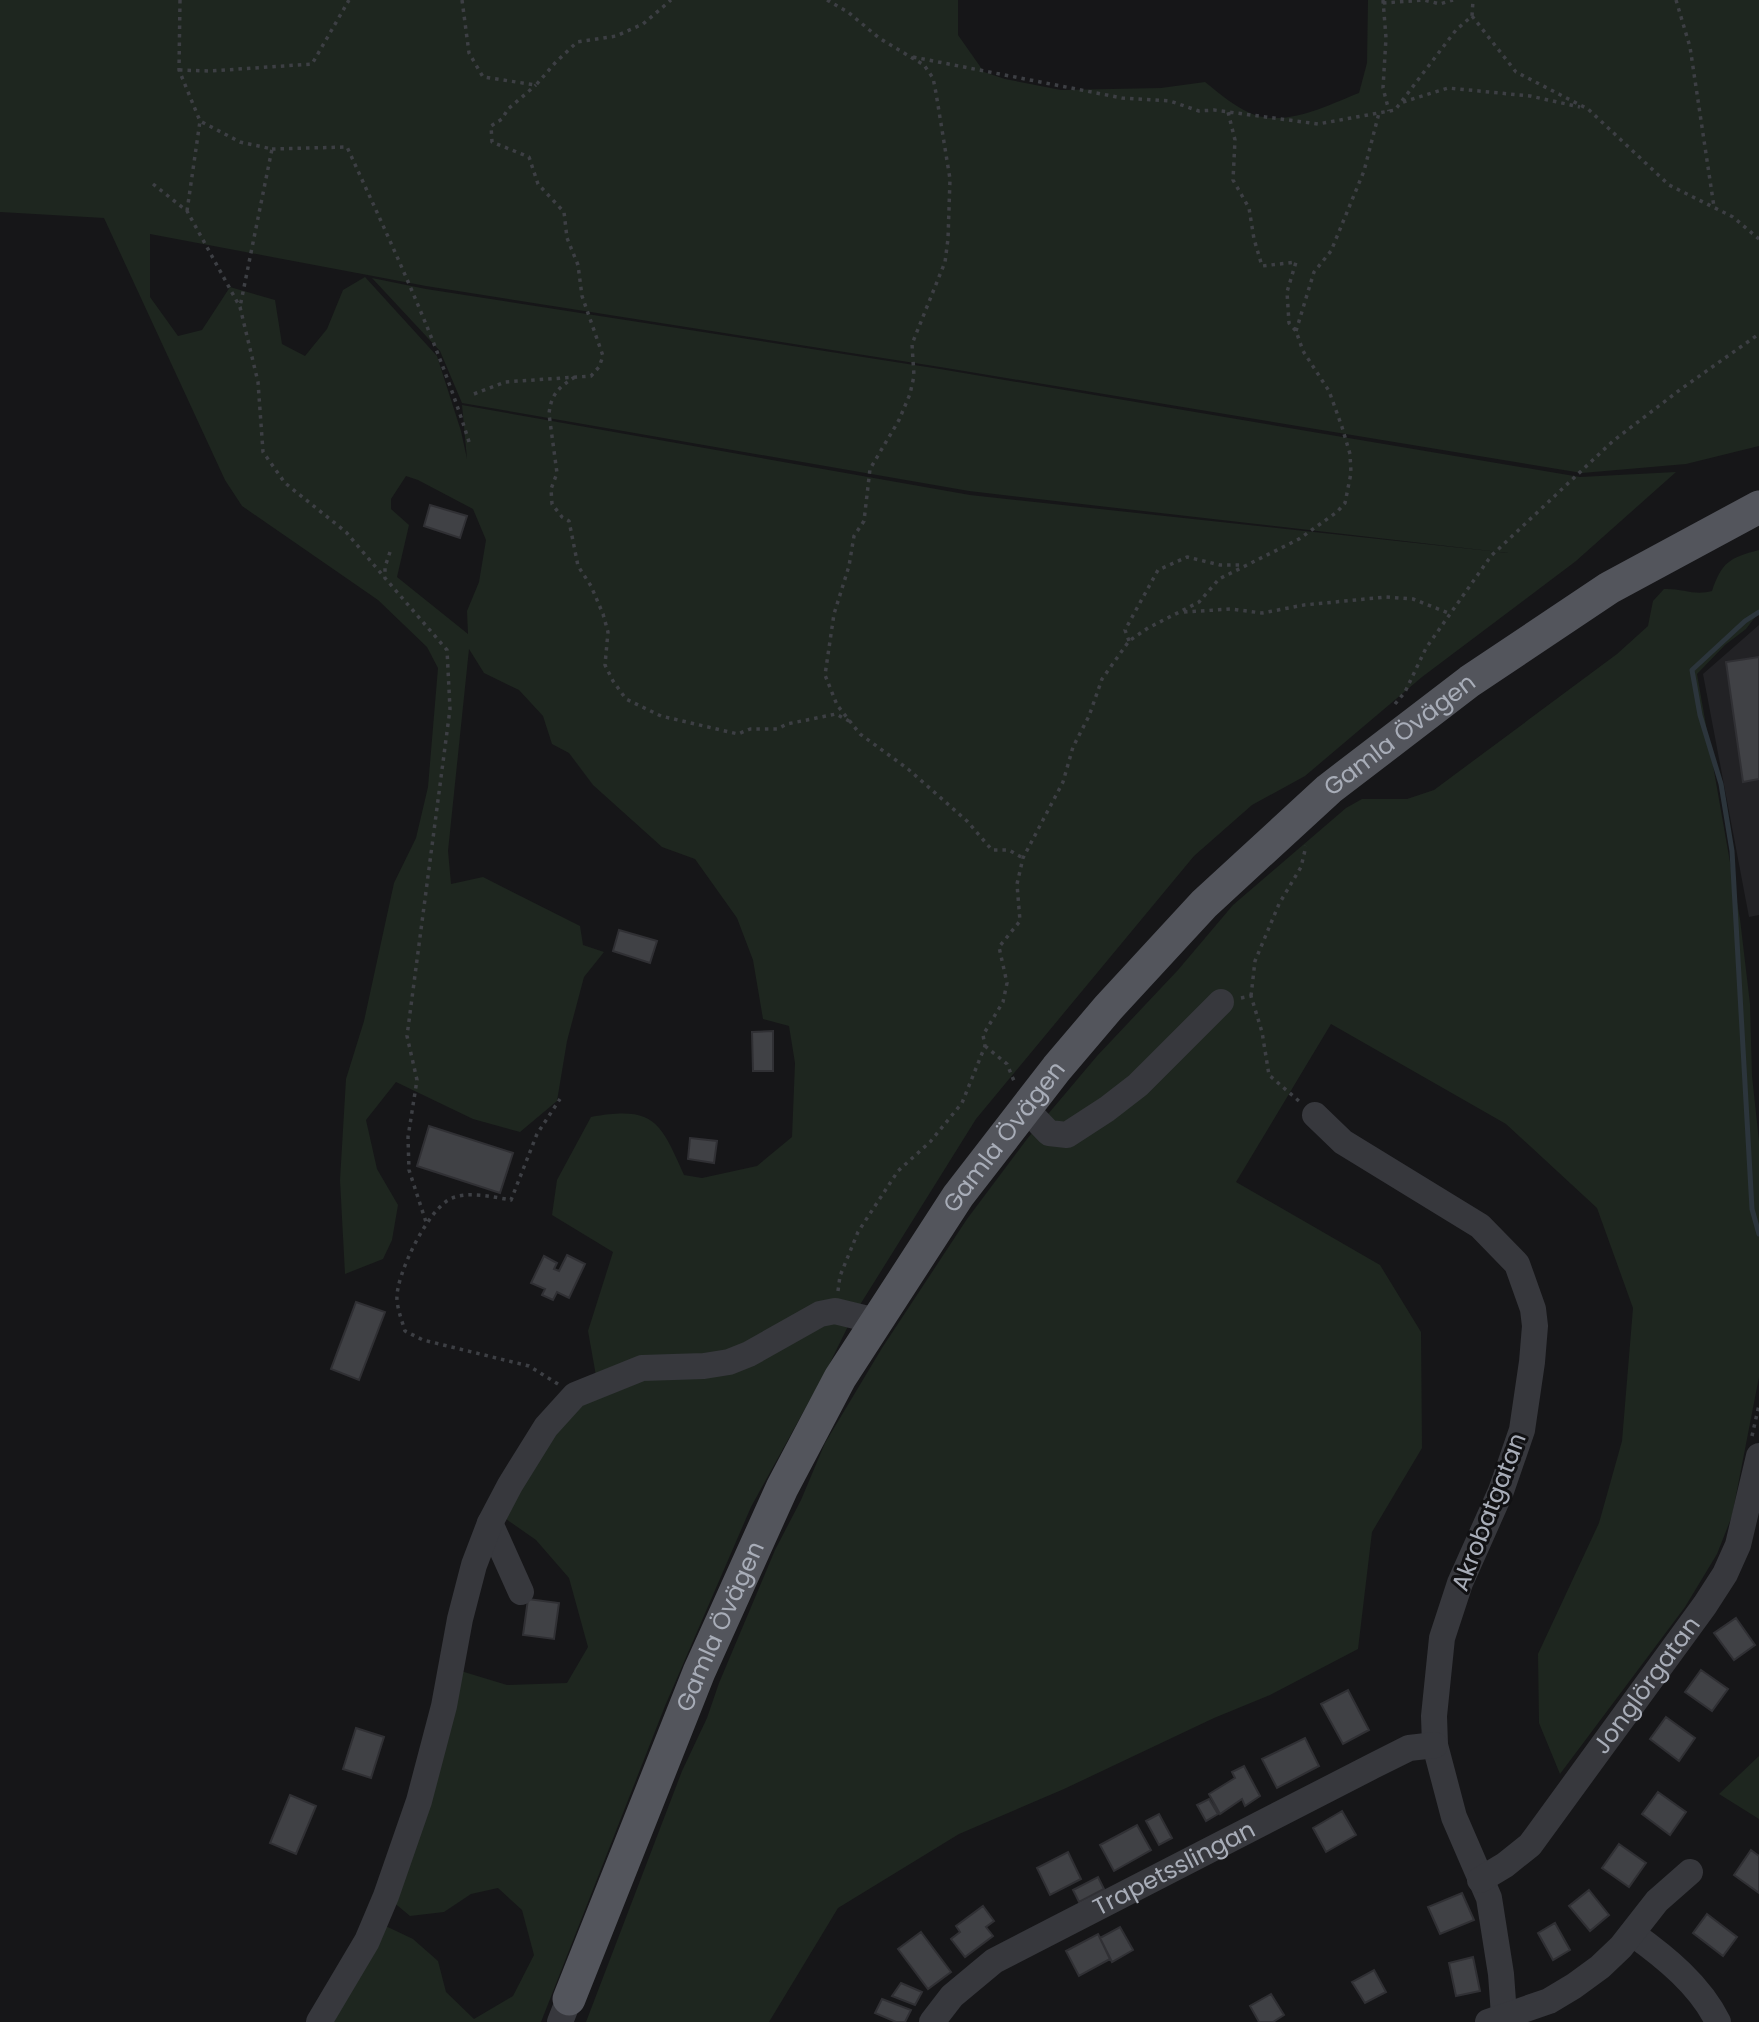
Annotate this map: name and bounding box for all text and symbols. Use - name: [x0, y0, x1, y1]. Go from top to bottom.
- street label: Gamla Övägen: [1317, 666, 1482, 803]
- street label: Gamla Övägen: [935, 1054, 1073, 1219]
- street label: Akrobatgatan: [1443, 1428, 1534, 1596]
- street label: Gamla Övägen: [668, 1536, 772, 1717]
- street label: Jonglörgatan: [1585, 1609, 1707, 1760]
- street label: Trapetsslingan: [1087, 1812, 1261, 1923]

